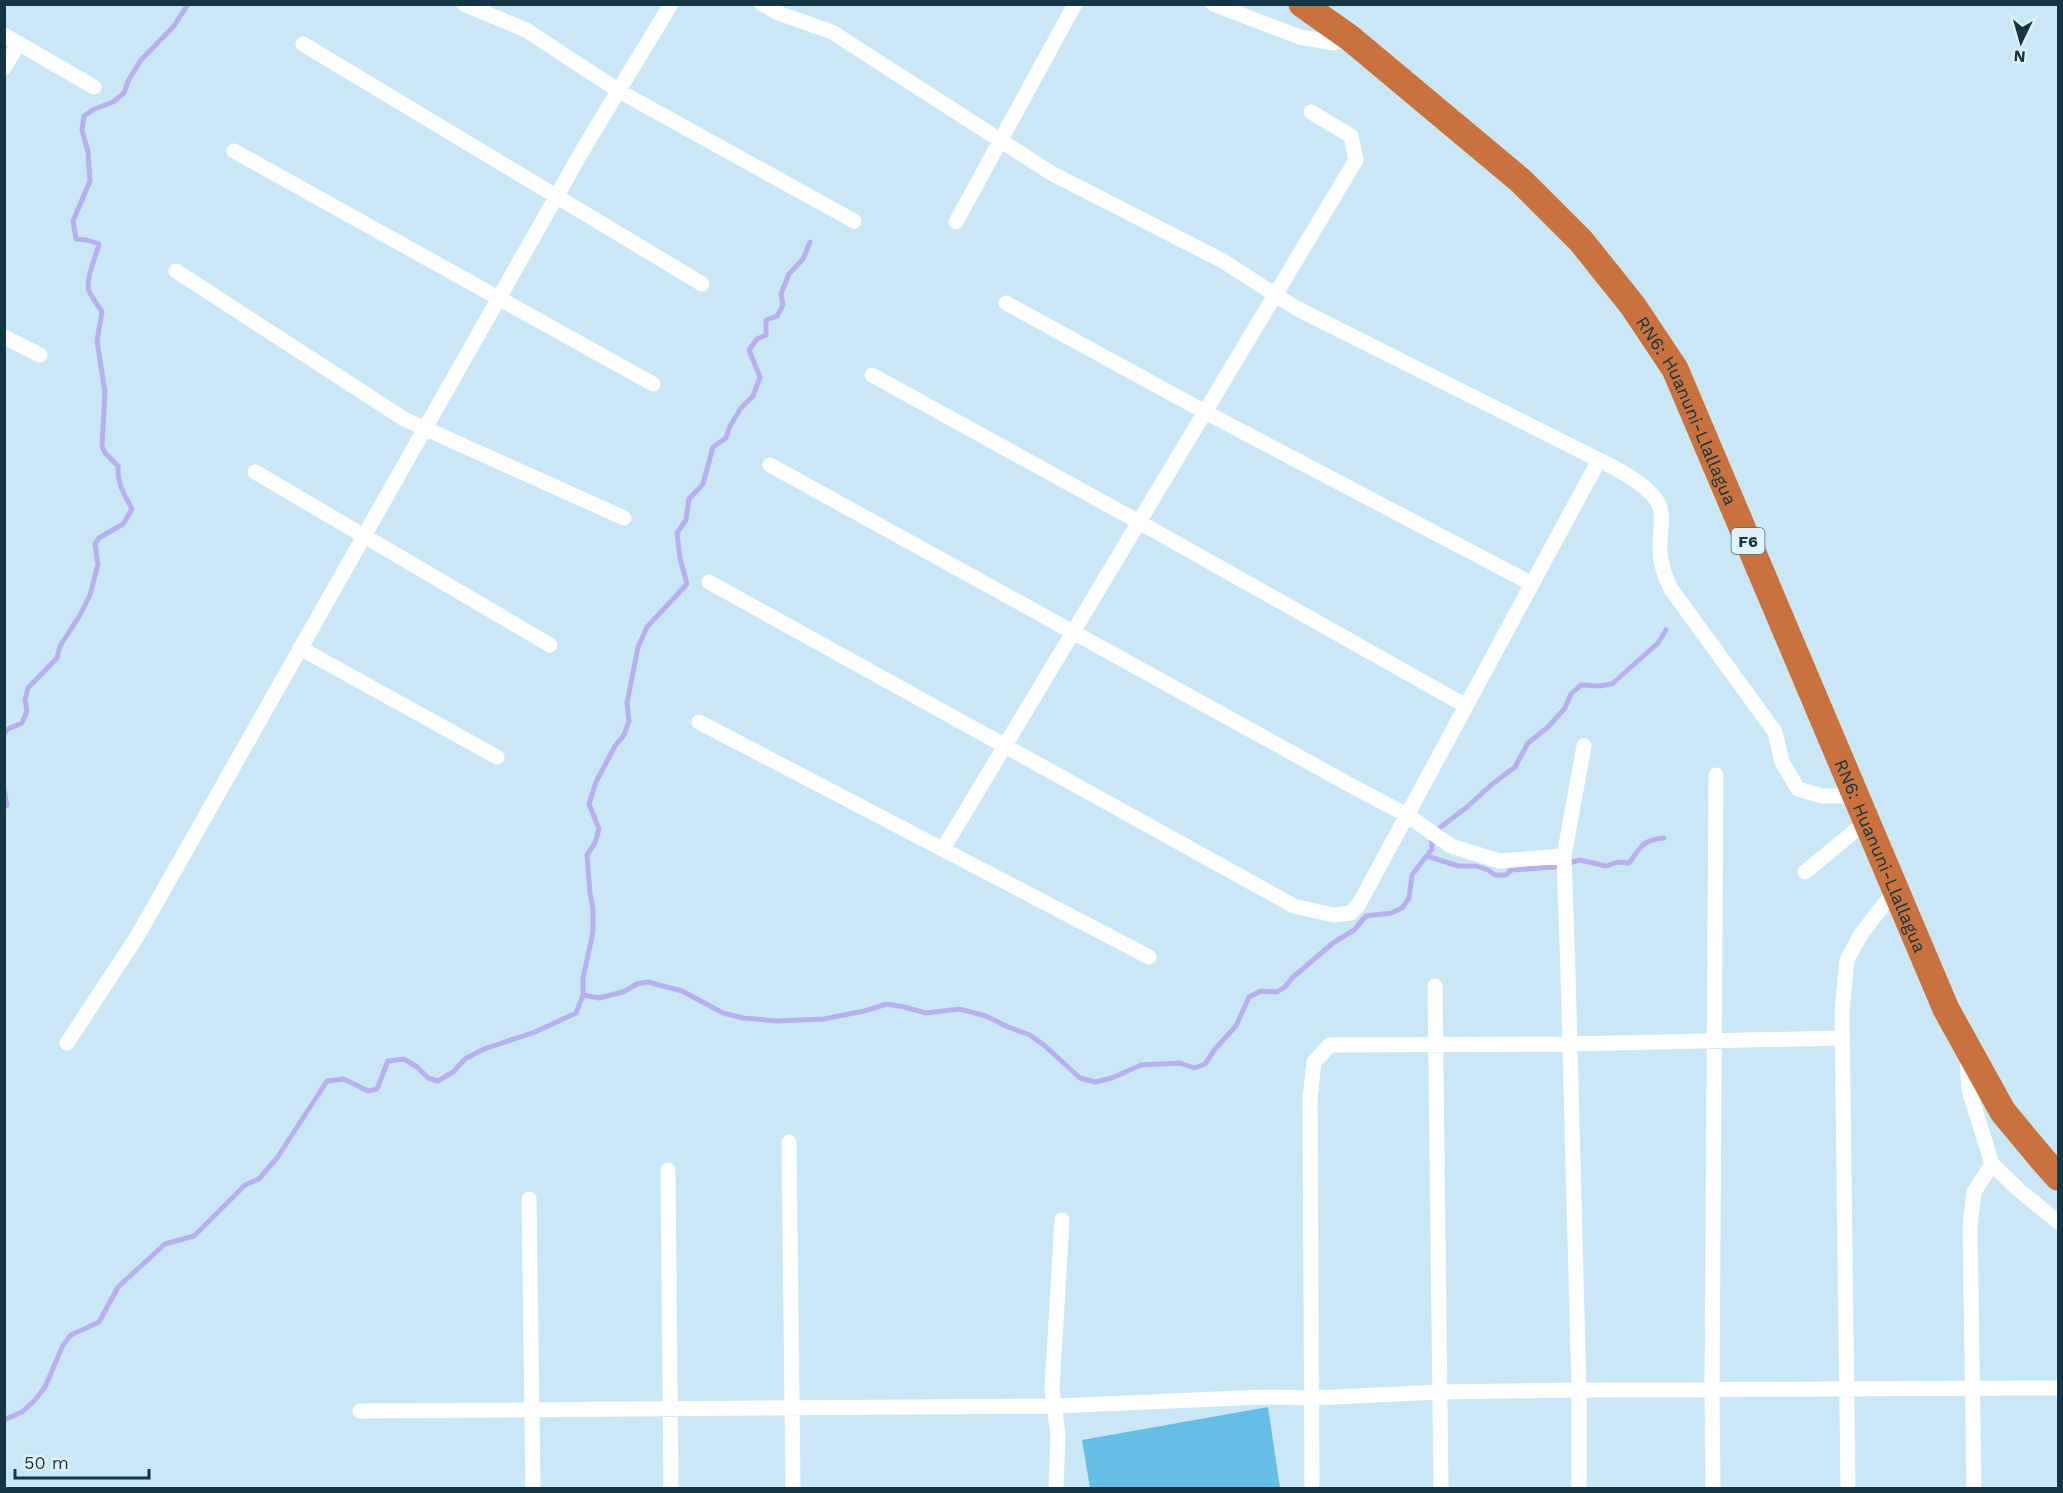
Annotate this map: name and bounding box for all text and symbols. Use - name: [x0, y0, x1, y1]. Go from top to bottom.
- north arrow: [1991, 12, 2051, 72]
- text: N: [2013, 46, 2026, 66]
- street label: RN6: Huanuni-Llallagua: [1632, 312, 1742, 508]
- road number: F6: [1732, 528, 1764, 554]
- street label: RN6: Huanuni-Llallagua: [1831, 756, 1931, 956]
- scale bar: [15, 1442, 148, 1480]
- text: 50 m: [24, 1452, 69, 1473]

